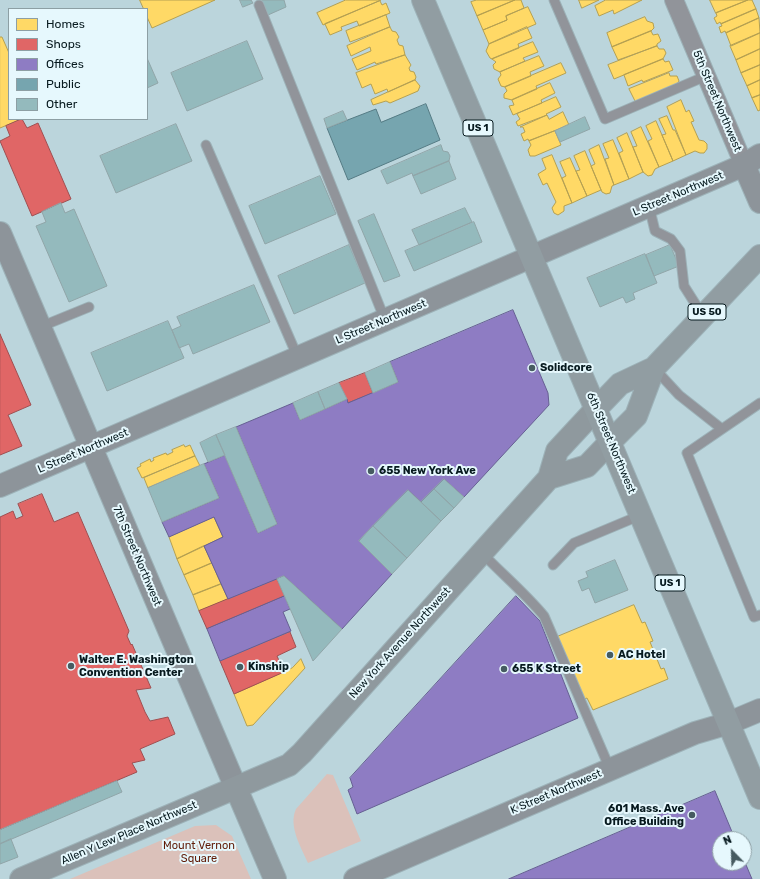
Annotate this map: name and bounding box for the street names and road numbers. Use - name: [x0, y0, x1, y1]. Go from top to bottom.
- street label: 5th Street Northwest: [690, 48, 744, 154]
- road number: US 1: [463, 120, 493, 136]
- street label: L Street Northwest: [631, 169, 725, 219]
- street label: L Street Northwest: [334, 297, 428, 347]
- road number: US 50: [688, 304, 726, 320]
- street label: 6th Street Northwest: [584, 390, 638, 496]
- street label: L Street Northwest: [36, 426, 130, 476]
- street label: 7th Street Northwest: [110, 504, 164, 608]
- road number: US 1: [655, 575, 685, 591]
- street label: New York Avenue Northwest: [347, 585, 453, 701]
- street label: K Street Northwest: [509, 767, 603, 817]
- street label: Allen Y Lew Place Northwest: [59, 798, 199, 868]

